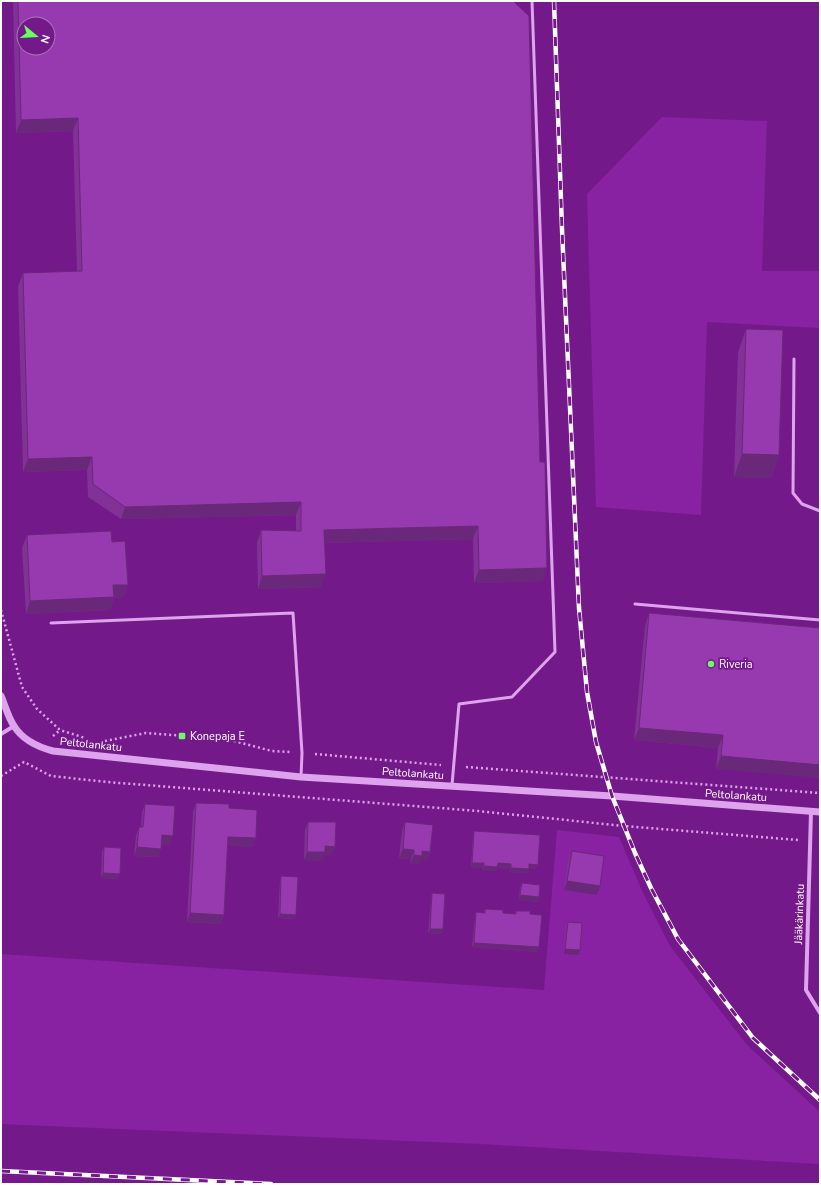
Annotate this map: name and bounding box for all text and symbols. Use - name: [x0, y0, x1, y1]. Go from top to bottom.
- north arrow: [16, 16, 56, 56]
- text: N: [37, 33, 53, 45]
- place label: Riveria: [719, 657, 753, 672]
- marker: Riveria: [706, 659, 716, 669]
- place label: Konepaja E: [190, 729, 245, 744]
- marker: Konepaja E: [177, 731, 187, 741]
- street label: Peltolankatu: [59, 734, 123, 755]
- street label: Peltolankatu: [381, 764, 445, 783]
- street label: Peltolankatu: [704, 786, 768, 805]
- street label: Jääkärinkatu: [791, 884, 808, 946]

